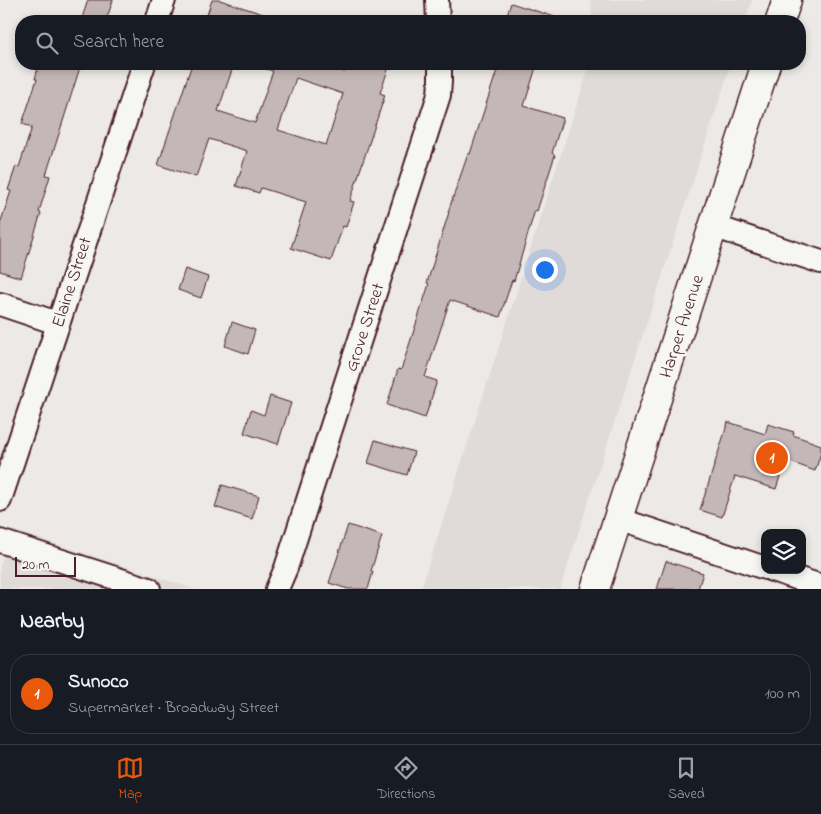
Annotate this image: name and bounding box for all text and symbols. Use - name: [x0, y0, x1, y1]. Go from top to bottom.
- search box: [15, 15, 806, 70]
- icon: search: [33, 29, 61, 57]
- text: Search here: [73, 29, 164, 56]
- street label: Elaine Street: [46, 234, 100, 331]
- your location: [532, 257, 558, 283]
- street label: Harper Avenue: [654, 271, 712, 382]
- street label: Grove Street: [339, 280, 392, 375]
- pin: 1: [756, 439, 788, 477]
- map controls: [761, 529, 806, 574]
- button: layers: [761, 529, 806, 574]
- scale bar: [15, 554, 76, 577]
- text: 20 m: [22, 555, 49, 576]
- text: Nearby: [20, 607, 84, 637]
- text: Sunoco: [68, 669, 129, 696]
- text: 1: [34, 682, 40, 706]
- text: 100 m: [765, 682, 800, 706]
- text: Supermarket · Broadway Street: [68, 696, 279, 720]
- tab: Map: [116, 754, 144, 805]
- tab: Directions: [377, 754, 435, 805]
- tab: Saved: [668, 754, 705, 805]

